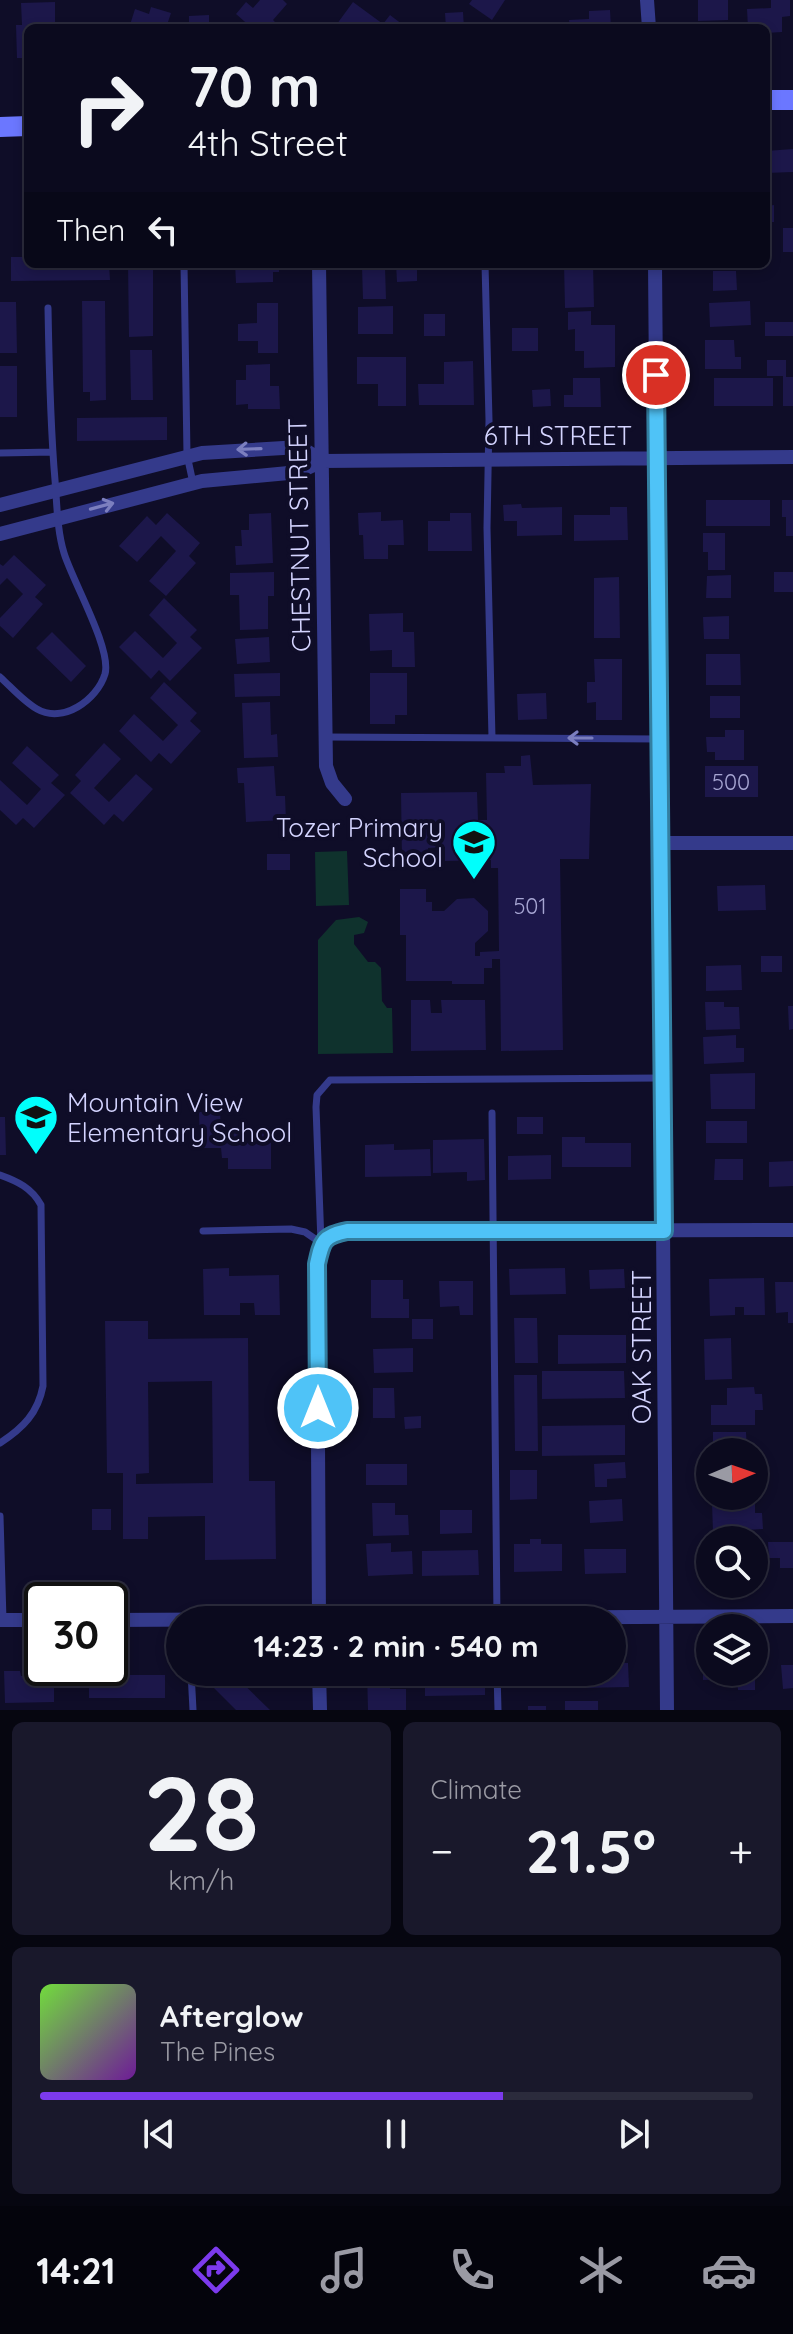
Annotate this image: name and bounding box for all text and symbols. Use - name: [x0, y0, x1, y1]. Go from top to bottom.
- text: 70 m: [188, 51, 320, 121]
- icon: right: [56, 56, 160, 160]
- text: 4th Street: [188, 120, 348, 165]
- icon: left: [141, 208, 185, 252]
- text: Then: [56, 211, 125, 249]
- pin: [622, 341, 690, 409]
- icon: arrive: [634, 353, 678, 397]
- street label: CHESTNUT STREET: [280, 418, 318, 652]
- street label: 6TH STREET: [484, 419, 632, 452]
- one-way arrow: [236, 441, 263, 456]
- one-way arrow: [89, 498, 115, 513]
- one-way arrow: [567, 730, 594, 746]
- house number: 500: [712, 768, 750, 796]
- place label: Tozer Primary School: [276, 811, 443, 874]
- school or university icon: Tozer Primary School: [450, 818, 498, 881]
- house number: 501: [513, 892, 547, 920]
- place label: Mountain View Elementary School: [67, 1086, 292, 1149]
- school or university icon: Mountain View Elementary School: [12, 1093, 60, 1156]
- street label: OAK STREET: [625, 1270, 658, 1424]
- position arrow: [276, 1366, 360, 1450]
- north arrow: [696, 1438, 768, 1510]
- map controls: [696, 1438, 768, 1686]
- button: search: [696, 1526, 768, 1598]
- speed limit sign: 30: [24, 1582, 128, 1686]
- button: layers: [696, 1614, 768, 1686]
- text: 14:23 · 2 min · 540 m: [253, 1627, 539, 1665]
- text: 28: [143, 1747, 259, 1877]
- text: Climate: [431, 1773, 522, 1806]
- text: 21.5°: [526, 1813, 656, 1888]
- text: −: [431, 1823, 453, 1878]
- text: +: [728, 1823, 753, 1878]
- text: km/h: [168, 1864, 234, 1897]
- text: Afterglow: [160, 1997, 303, 2035]
- text: The Pines: [160, 2035, 275, 2068]
- icon: previous: [137, 2112, 181, 2156]
- icon: pause: [374, 2112, 418, 2156]
- icon: next: [612, 2112, 656, 2156]
- icon: directions: [188, 2242, 244, 2298]
- icon: music: [316, 2242, 372, 2298]
- icon: phone: [444, 2242, 500, 2298]
- icon: climate: [573, 2242, 629, 2298]
- icon: car: [701, 2242, 757, 2298]
- text: 14:21: [36, 2248, 116, 2293]

